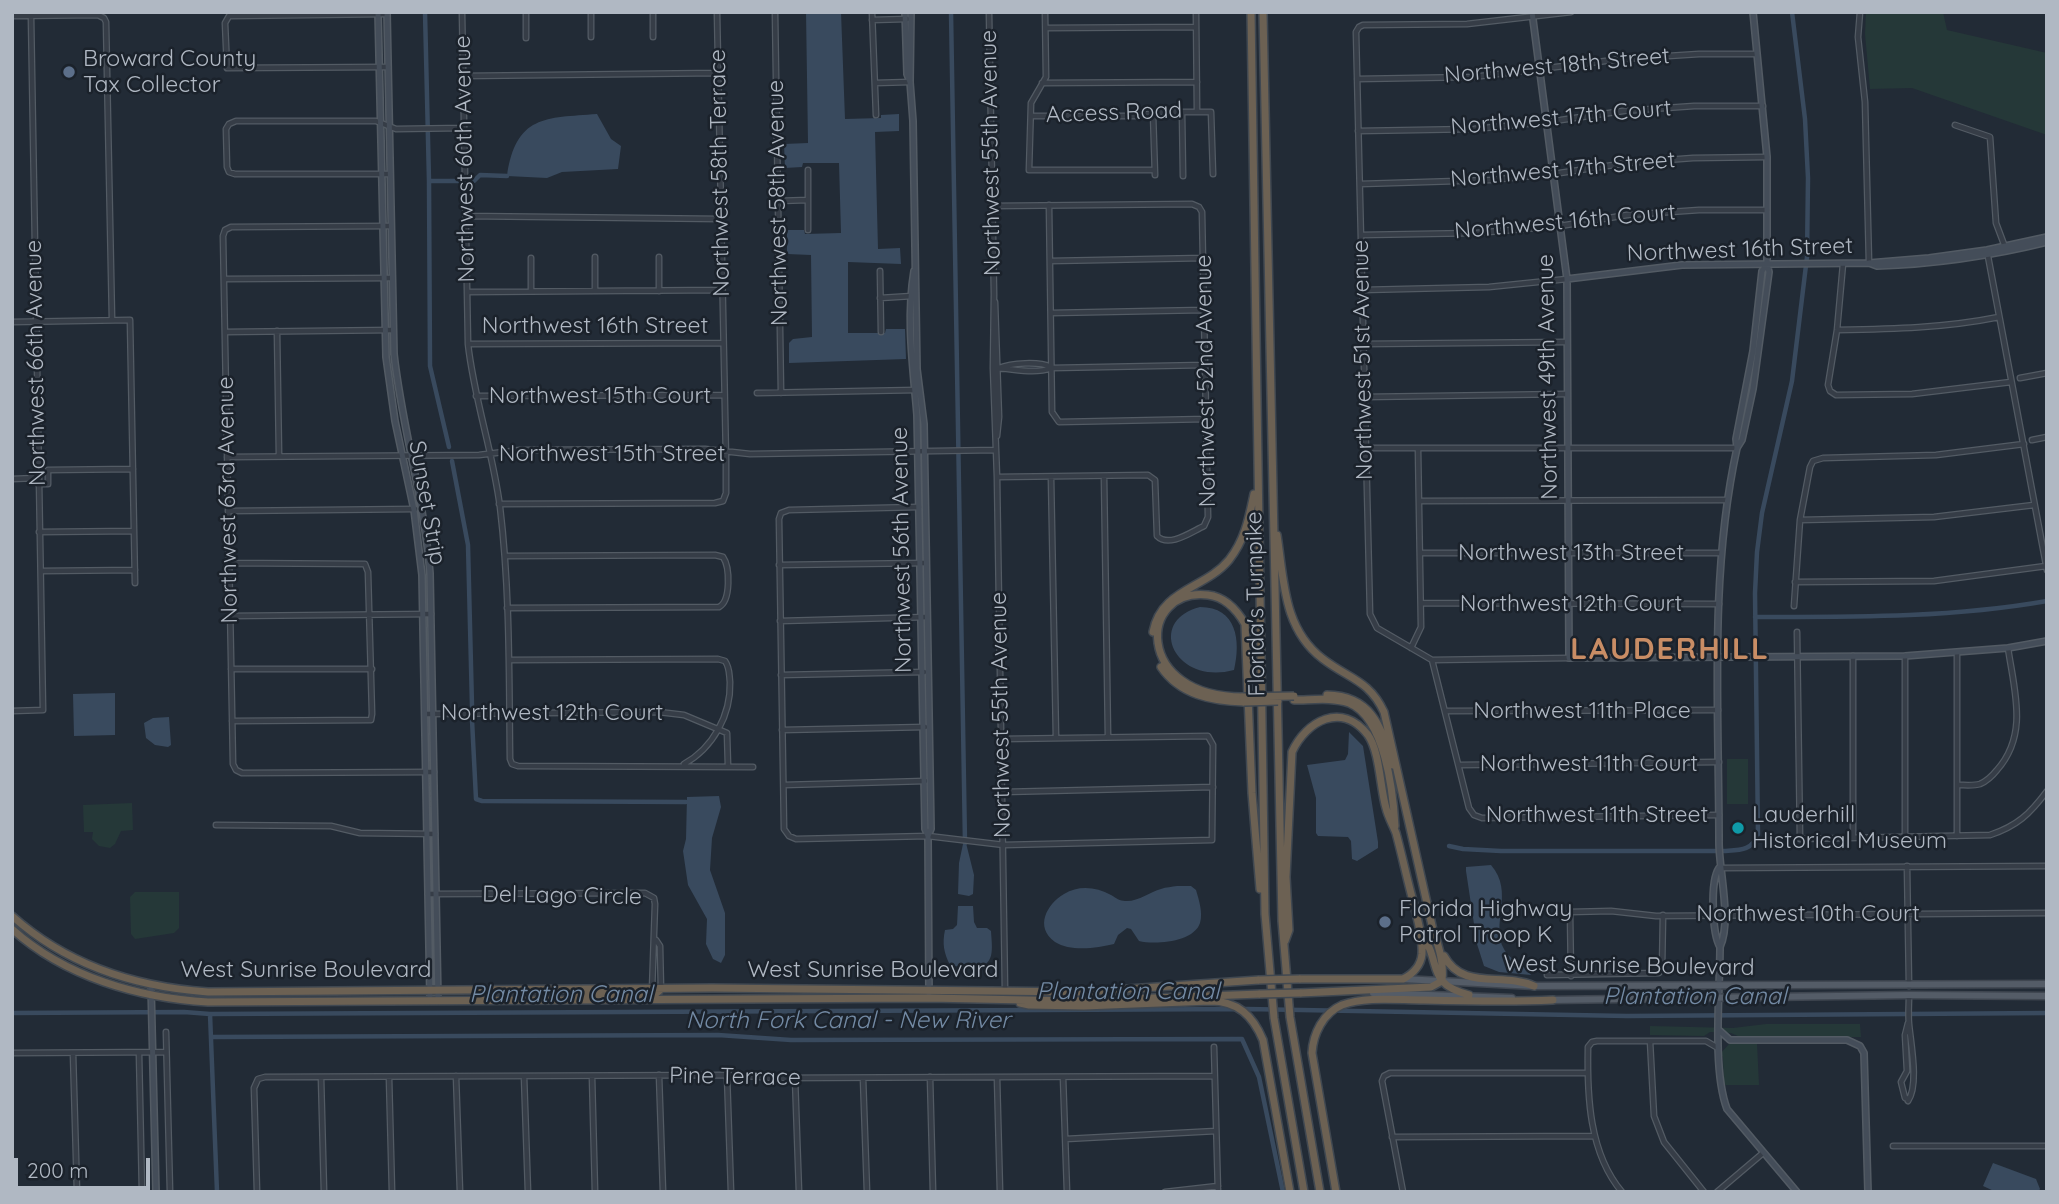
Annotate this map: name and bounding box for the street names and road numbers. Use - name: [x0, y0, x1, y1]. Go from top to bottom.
- street label: Northwest 55th Avenue: [975, 30, 1007, 276]
- street label: Northwest 60th Avenue: [449, 35, 481, 283]
- street label: Northwest 18th Street: [1443, 42, 1671, 90]
- street label: Northwest 58th Terrace: [704, 49, 736, 297]
- street label: Northwest 58th Avenue: [762, 80, 794, 326]
- street label: Northwest 17th Court: [1449, 95, 1673, 141]
- street label: Access Road: [1045, 97, 1183, 129]
- street label: Northwest 17th Street: [1449, 146, 1677, 194]
- street label: Northwest 16th Court: [1453, 199, 1677, 245]
- street label: Northwest 16th Street: [1626, 232, 1854, 268]
- street label: Northwest 66th Avenue: [20, 240, 52, 486]
- street label: Northwest 51st Avenue: [1347, 240, 1379, 480]
- street label: Northwest 52nd Avenue: [1190, 254, 1222, 508]
- street label: Northwest 49th Avenue: [1532, 254, 1564, 500]
- street label: Northwest 16th Street: [482, 312, 708, 340]
- street label: Northwest 63rd Avenue: [212, 376, 244, 624]
- street label: Northwest 15th Court: [489, 382, 711, 410]
- street label: Northwest 56th Avenue: [886, 427, 918, 673]
- street label: Sunset Strip: [403, 439, 451, 567]
- street label: Northwest 15th Street: [499, 440, 725, 468]
- street label: Florida's Turnpike: [1241, 511, 1271, 697]
- street label: Northwest 13th Street: [1458, 539, 1684, 567]
- street label: Northwest 12th Court: [1460, 590, 1682, 618]
- street label: Northwest 55th Avenue: [985, 592, 1017, 838]
- street label: Northwest 11th Place: [1473, 697, 1691, 725]
- street label: Northwest 12th Court: [441, 699, 663, 727]
- street label: Northwest 11th Court: [1480, 750, 1698, 778]
- street label: Northwest 11th Street: [1486, 801, 1708, 829]
- street label: Del Lago Circle: [482, 881, 642, 911]
- street label: Northwest 10th Court: [1696, 900, 1920, 928]
- street label: West Sunrise Boulevard: [1503, 950, 1755, 982]
- street label: West Sunrise Boulevard: [180, 956, 432, 984]
- street label: West Sunrise Boulevard: [747, 956, 999, 984]
- street label: Pine Terrace: [669, 1062, 801, 1092]

